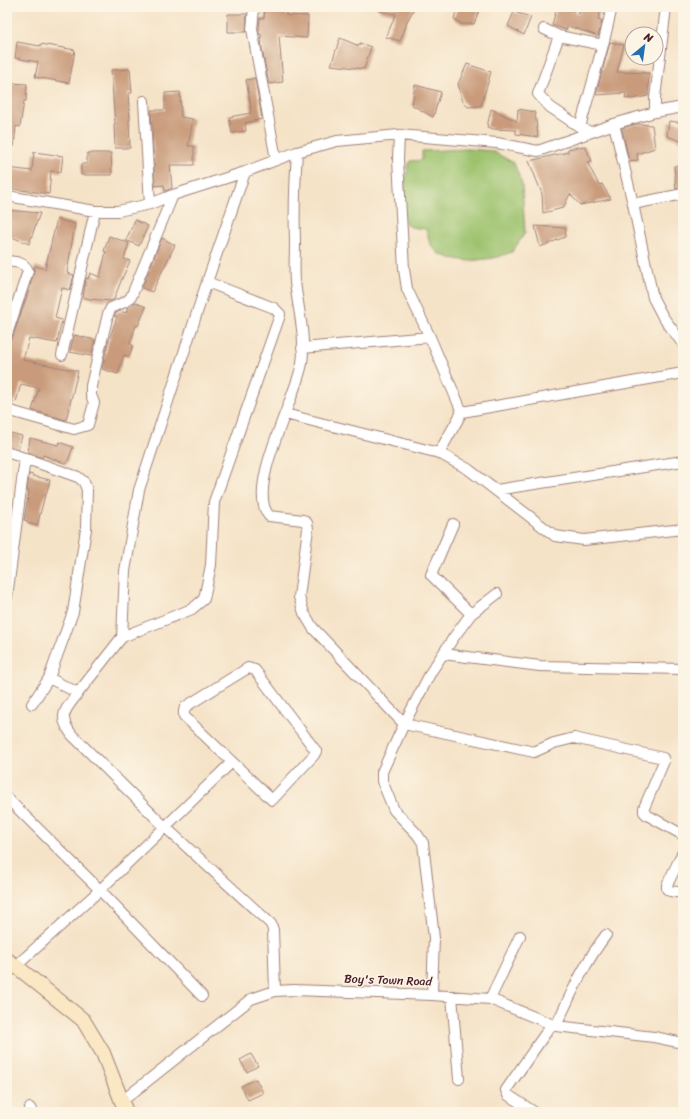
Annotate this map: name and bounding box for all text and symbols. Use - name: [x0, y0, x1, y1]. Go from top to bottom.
- north arrow: [624, 26, 664, 66]
- text: N: [640, 27, 657, 48]
- street label: Boy's Town Road: [344, 967, 433, 993]

